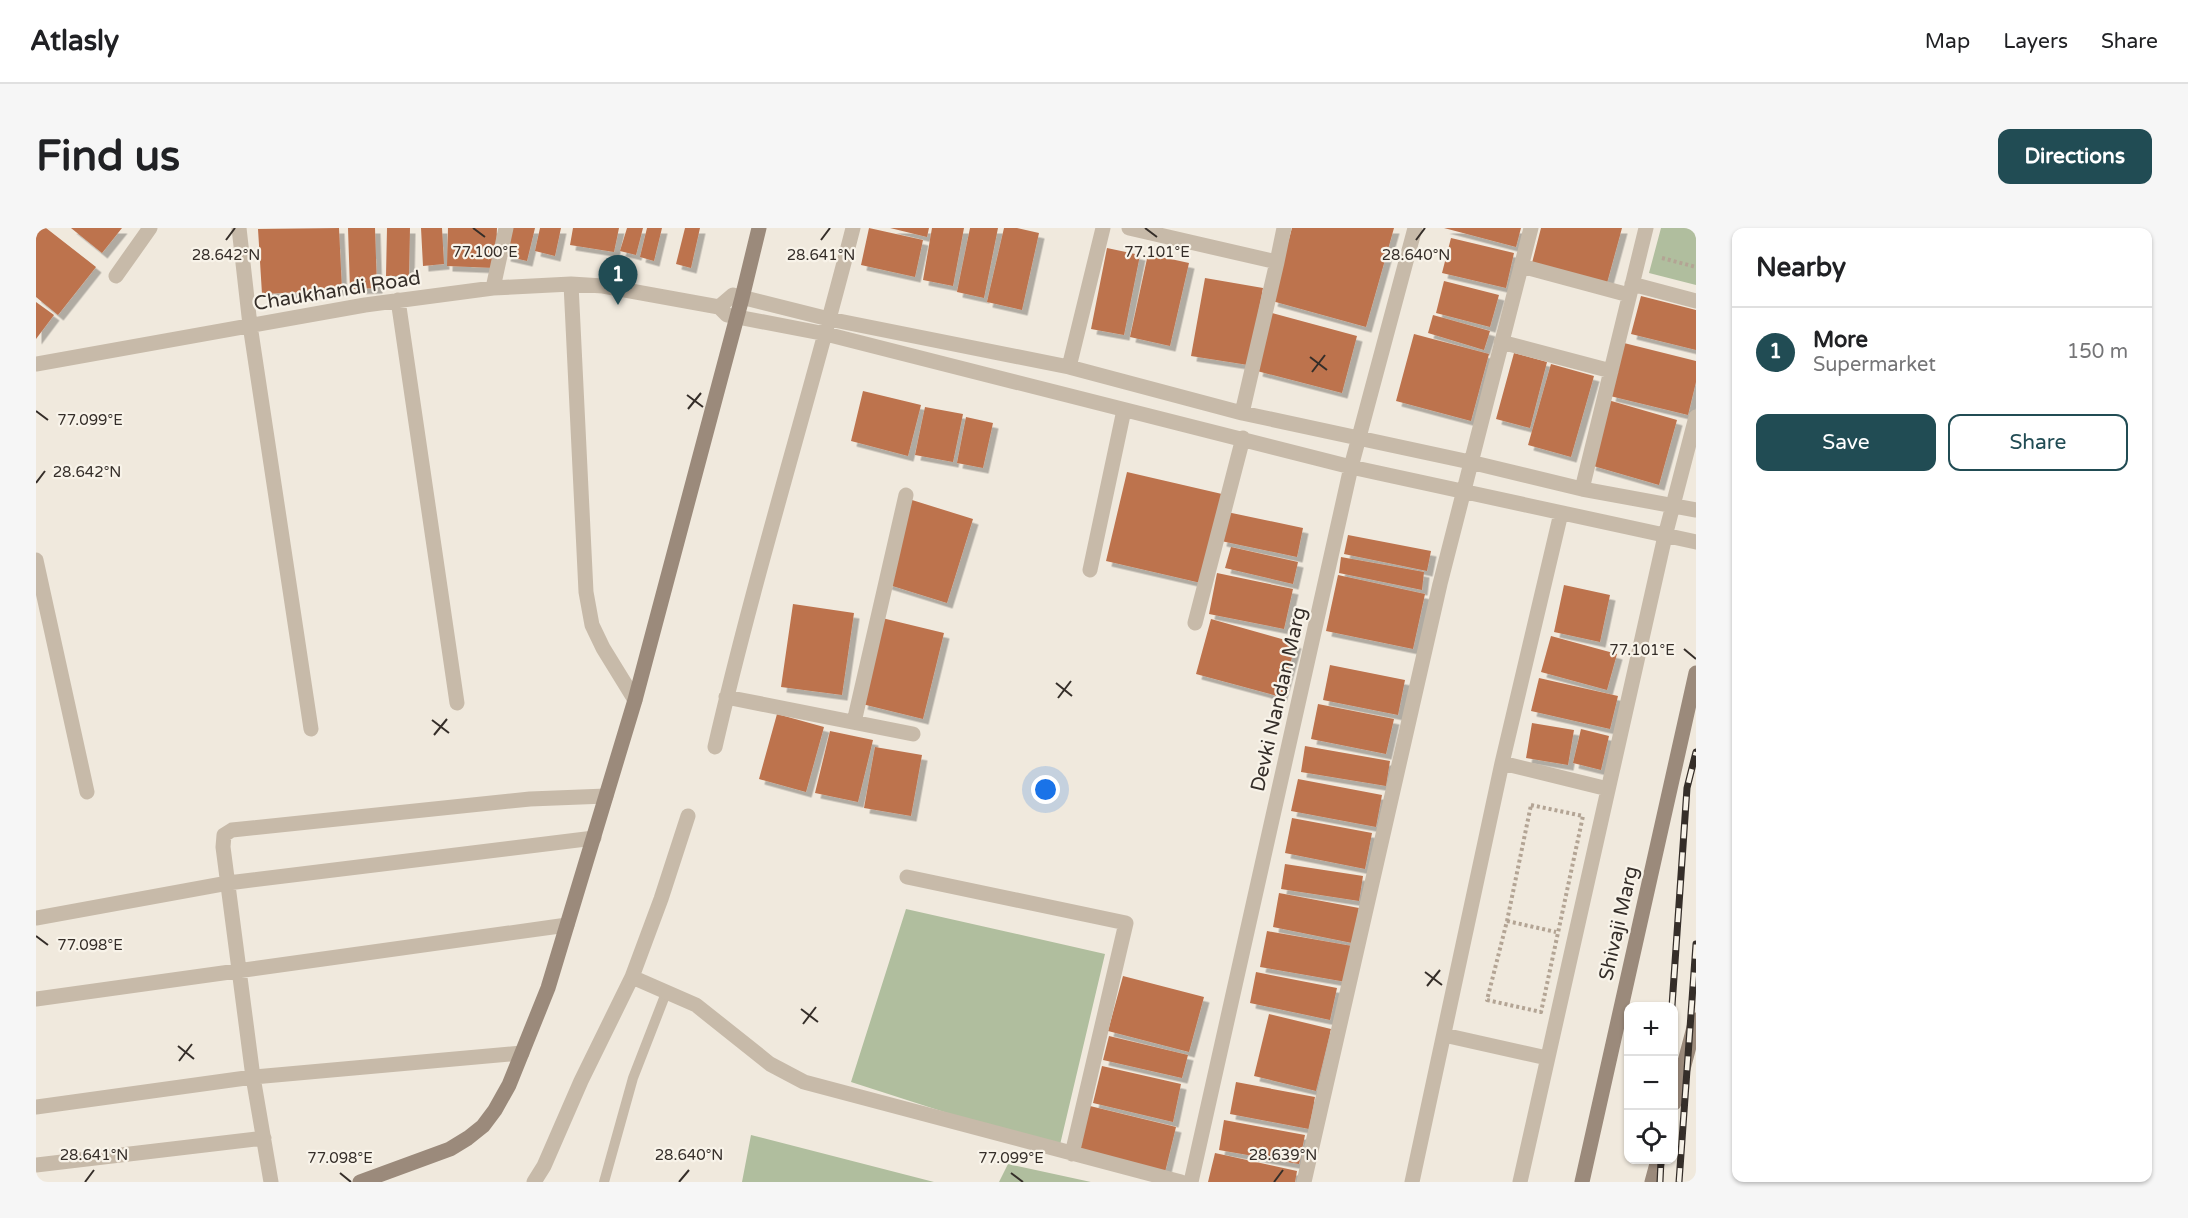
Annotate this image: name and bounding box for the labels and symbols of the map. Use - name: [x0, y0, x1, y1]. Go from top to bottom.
- text: 77.100°E: [452, 243, 518, 261]
- text: 77.101°E: [1124, 243, 1190, 261]
- text: 28.642°N: [192, 246, 260, 264]
- text: 28.641°N: [787, 246, 855, 264]
- text: 28.640°N: [1382, 246, 1450, 264]
- pin: 1: [598, 256, 638, 305]
- street label: Chaukhandi Road: [252, 266, 422, 316]
- text: 77.099°E: [57, 411, 123, 429]
- text: 28.642°N: [53, 463, 121, 481]
- street label: Devki Nandan Marg: [1246, 605, 1312, 794]
- text: 77.101°E: [1609, 641, 1675, 659]
- your location: [1031, 775, 1060, 804]
- street label: Shivaji Marg: [1594, 864, 1644, 983]
- text: 77.098°E: [57, 936, 123, 954]
- text: 28.641°N: [60, 1146, 128, 1164]
- text: 28.640°N: [655, 1146, 723, 1164]
- text: 28.639°N: [1249, 1146, 1317, 1164]
- text: 77.098°E: [307, 1149, 373, 1167]
- text: 77.099°E: [978, 1149, 1044, 1167]

